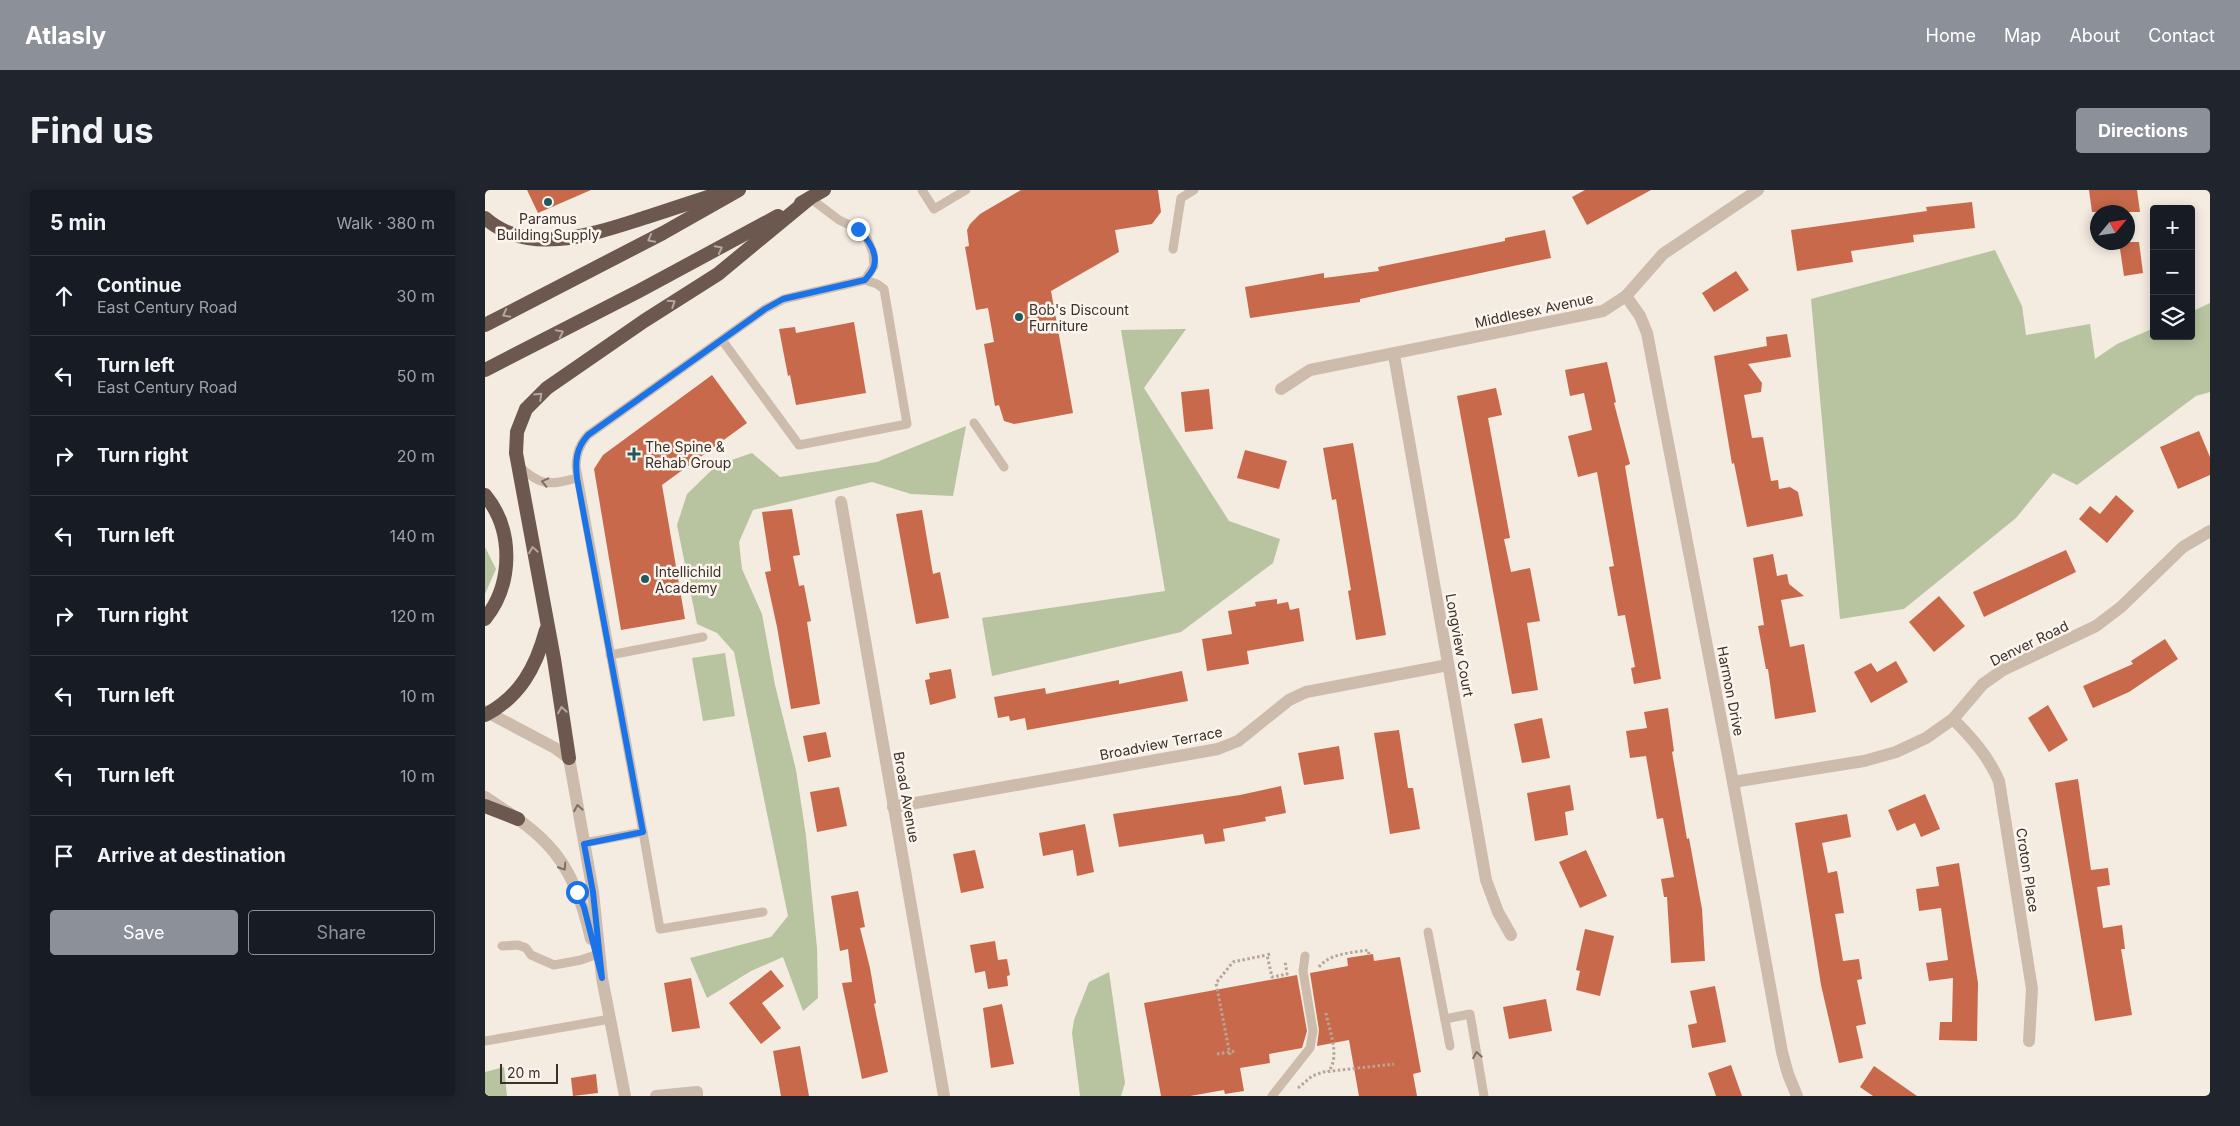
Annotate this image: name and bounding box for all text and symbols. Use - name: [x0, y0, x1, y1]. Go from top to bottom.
- text: Atlasly: [25, 21, 106, 50]
- text: Home: [1926, 25, 1976, 46]
- text: Map: [2004, 25, 2041, 46]
- text: About: [2069, 25, 2120, 46]
- text: Contact: [2148, 25, 2215, 46]
- button: Directions: [2076, 108, 2210, 153]
- text: Find us: [30, 109, 154, 151]
- marker: Paramus Building Supply: [542, 196, 554, 208]
- north arrow: [2090, 205, 2135, 250]
- map controls: [2150, 205, 2195, 340]
- button: +: [2150, 205, 2195, 250]
- text: 5 min: [50, 210, 106, 235]
- place label: Paramus Building Supply: [497, 210, 599, 243]
- text: Walk · 380 m: [336, 213, 435, 233]
- route end: [847, 218, 870, 241]
- one-way arrow: [647, 233, 656, 243]
- one-way arrow: [714, 245, 723, 255]
- button: −: [2150, 250, 2195, 295]
- text: Continue: [97, 274, 182, 297]
- icon: ahead: [50, 282, 78, 310]
- text: 30 m: [397, 286, 435, 306]
- street label: Middlesex Avenue: [1473, 289, 1595, 331]
- button: layers: [2150, 295, 2195, 340]
- text: East Century Road: [97, 297, 237, 317]
- one-way arrow: [666, 300, 675, 309]
- place label: Bob's Discount Furniture: [1029, 301, 1129, 334]
- one-way arrow: [502, 308, 511, 318]
- marker: Bob's Discount Furniture: [1013, 311, 1025, 323]
- one-way arrow: [554, 329, 563, 339]
- text: Turn left: [97, 354, 175, 377]
- icon: left: [50, 362, 78, 390]
- text: 50 m: [397, 366, 435, 386]
- text: East Century Road: [97, 377, 237, 397]
- one-way arrow: [533, 393, 542, 402]
- place label: The Spine & Rehab Group: [645, 438, 731, 471]
- icon: right: [50, 442, 78, 470]
- text: Turn right: [97, 444, 188, 467]
- text: 20 m: [397, 446, 435, 466]
- marker: The Spine & Rehab Group: [627, 447, 641, 461]
- one-way arrow: [541, 477, 549, 488]
- icon: left: [50, 522, 78, 550]
- text: Turn left: [97, 524, 175, 547]
- text: 140 m: [390, 526, 435, 546]
- one-way arrow: [528, 546, 538, 554]
- place label: Intellichild Academy: [655, 563, 721, 596]
- marker: Intellichild Academy: [639, 573, 651, 585]
- street label: Longview Court: [1443, 592, 1478, 698]
- icon: right: [50, 602, 78, 630]
- text: Turn right: [97, 604, 188, 627]
- text: 120 m: [390, 606, 435, 626]
- street label: Denver Road: [1987, 617, 2071, 669]
- street label: Harmon Drive: [1714, 645, 1748, 737]
- icon: left: [50, 682, 78, 710]
- text: Turn left: [97, 684, 175, 707]
- text: 10 m: [400, 686, 435, 706]
- one-way arrow: [557, 706, 567, 714]
- street label: Broadview Terrace: [1098, 723, 1224, 763]
- street label: Broad Avenue: [891, 750, 923, 844]
- icon: left: [50, 762, 78, 790]
- text: Turn left: [97, 764, 175, 787]
- text: 10 m: [400, 766, 435, 786]
- one-way arrow: [573, 804, 583, 813]
- street label: Croton Place: [2013, 827, 2043, 913]
- icon: arrive: [50, 842, 78, 870]
- text: Arrive at destination: [97, 844, 286, 867]
- one-way arrow: [557, 861, 566, 870]
- route start: [566, 881, 589, 904]
- button: Save: [50, 910, 238, 955]
- button: Share: [248, 910, 435, 955]
- one-way arrow: [1472, 1051, 1482, 1059]
- scale bar: [500, 1061, 557, 1084]
- text: 20 m: [507, 1064, 541, 1081]

